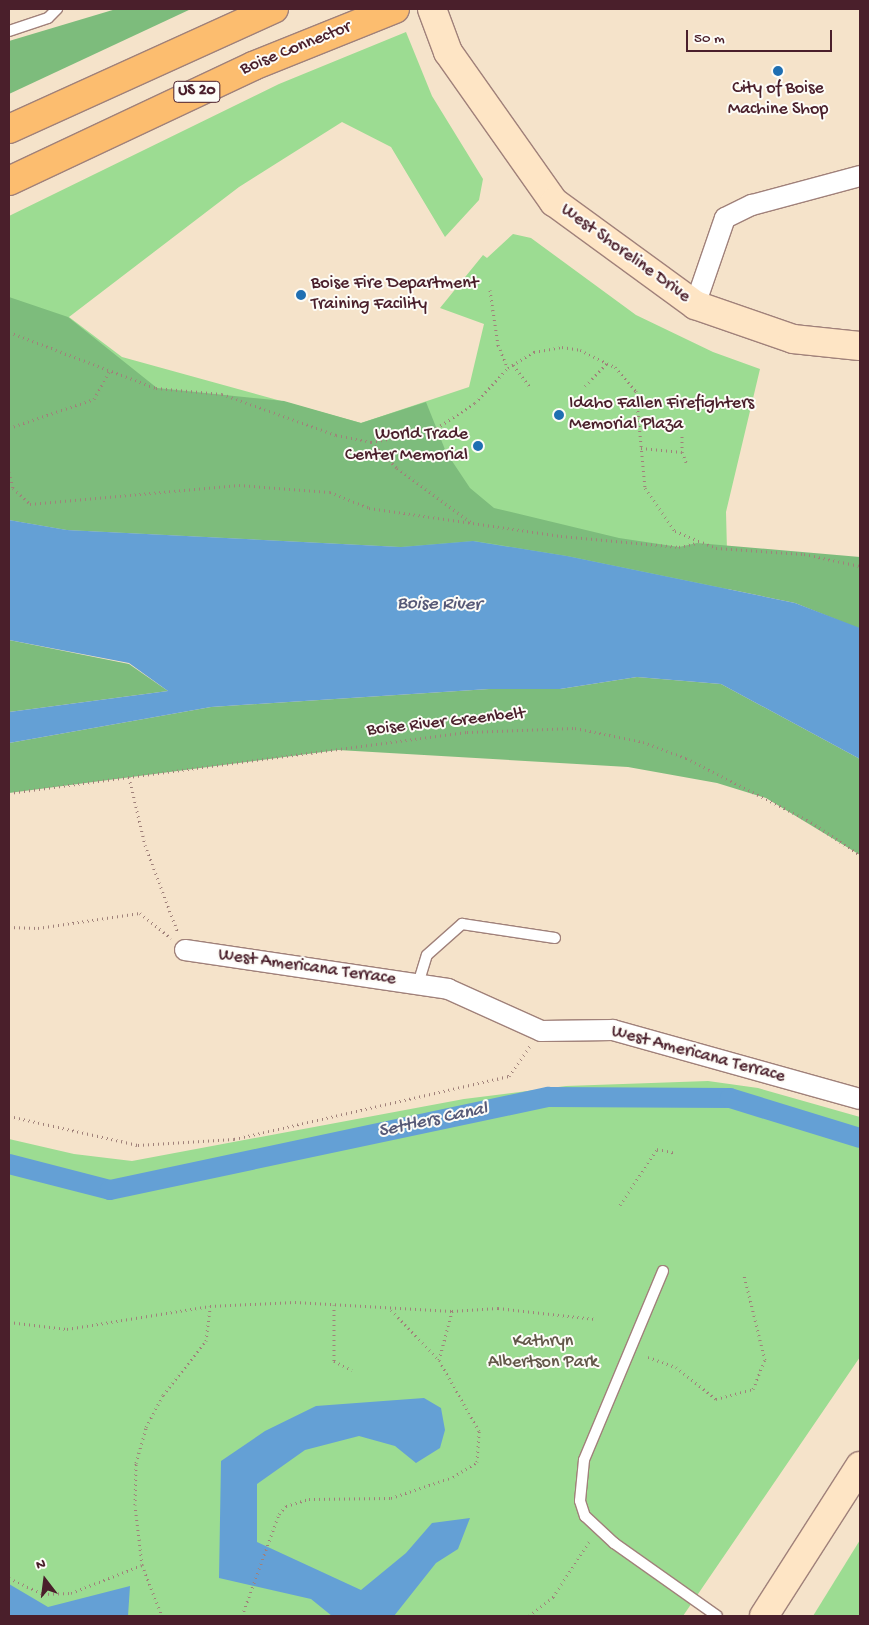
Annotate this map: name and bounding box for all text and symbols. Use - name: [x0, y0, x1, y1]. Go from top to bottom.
- street label: Boise Connector: [238, 17, 354, 81]
- scale bar: [689, 20, 835, 52]
- text: 50 m: [694, 30, 725, 48]
- marker: City of Boise Machine Shop: [772, 65, 784, 77]
- road number: US 20: [173, 78, 221, 105]
- place label: City of Boise Machine Shop: [728, 79, 828, 122]
- street label: West Shoreline Drive: [556, 200, 694, 308]
- place label: Boise Fire Department Training Facility: [311, 274, 478, 316]
- marker: Boise Fire Department Training Facility: [295, 289, 307, 301]
- place label: Idaho Fallen Firefighters Memorial Plaza: [569, 394, 754, 436]
- marker: Idaho Fallen Firefighters Memorial Plaza: [553, 409, 565, 421]
- place label: World Trade Center Memorial: [345, 425, 468, 468]
- marker: World Trade Center Memorial: [472, 440, 484, 452]
- water label: Boise River: [397, 593, 481, 617]
- street label: Boise River Greenbelt: [366, 704, 526, 742]
- street label: West Americana Terrace: [217, 945, 397, 991]
- street label: West Americana Terrace: [609, 1021, 787, 1089]
- water label: Settlers Canal: [376, 1098, 490, 1144]
- park label: Kathryn Albertson Park: [488, 1332, 598, 1375]
- north arrow: [20, 1555, 70, 1605]
- text: N: [34, 1556, 48, 1574]

